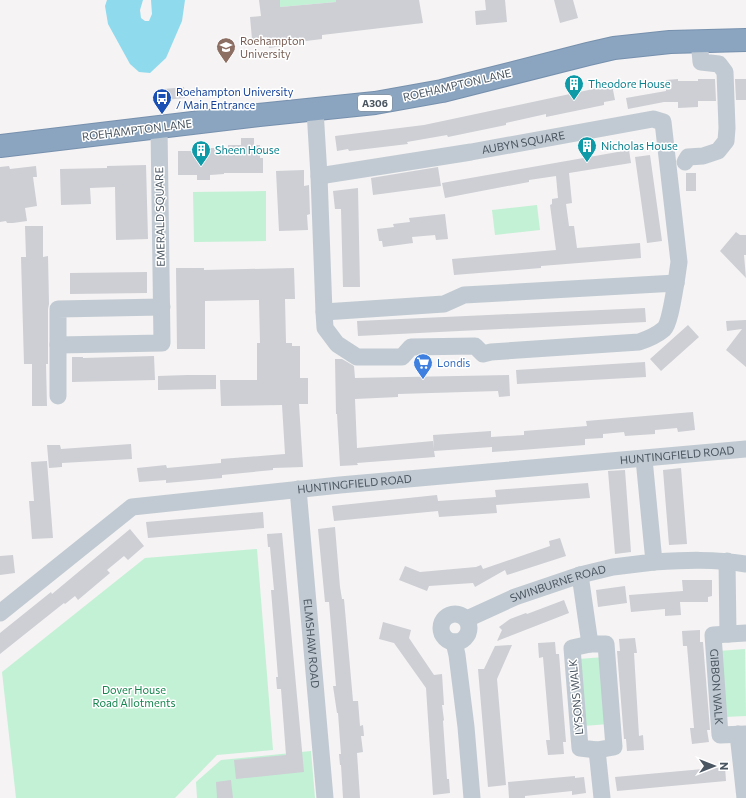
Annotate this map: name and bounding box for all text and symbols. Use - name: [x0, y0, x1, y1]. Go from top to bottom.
- place label: Roehampton University: [240, 34, 305, 60]
- school or university icon: Roehampton University: [215, 36, 237, 64]
- street label: ROEHAMPTON LANE: [401, 66, 512, 103]
- building icon: Theodore House: [563, 73, 585, 101]
- place label: Theodore House: [588, 77, 671, 90]
- place label: Roehampton University / Main Entrance: [176, 85, 294, 111]
- bus stop icon: Roehampton University / Main Entrance: [151, 87, 173, 115]
- road number: A306: [358, 95, 392, 111]
- street label: ROEHAMPTON LANE: [81, 116, 193, 143]
- street label: AUBYN SQUARE: [480, 128, 566, 156]
- building icon: Nicholas House: [576, 135, 598, 163]
- building icon: Sheen House: [190, 139, 212, 167]
- place label: Nicholas House: [601, 139, 678, 152]
- place label: Sheen House: [215, 143, 280, 156]
- street label: EMERALD SQUARE: [152, 167, 167, 267]
- supermarket icon: Londis: [412, 352, 434, 380]
- place label: Londis: [437, 356, 470, 369]
- street label: HUNTINGFIELD ROAD: [619, 443, 735, 466]
- street label: HUNTINGFIELD ROAD: [296, 472, 412, 495]
- street label: SWINBURNE ROAD: [508, 562, 607, 604]
- street label: ELMSHAW ROAD: [302, 598, 322, 689]
- street label: GIBBON WALK: [708, 648, 726, 726]
- street label: LYSONS WALK: [566, 658, 585, 735]
- park label: Dover House Road Allotments: [92, 683, 176, 709]
- north arrow: [694, 746, 734, 786]
- text: N: [718, 762, 731, 770]

